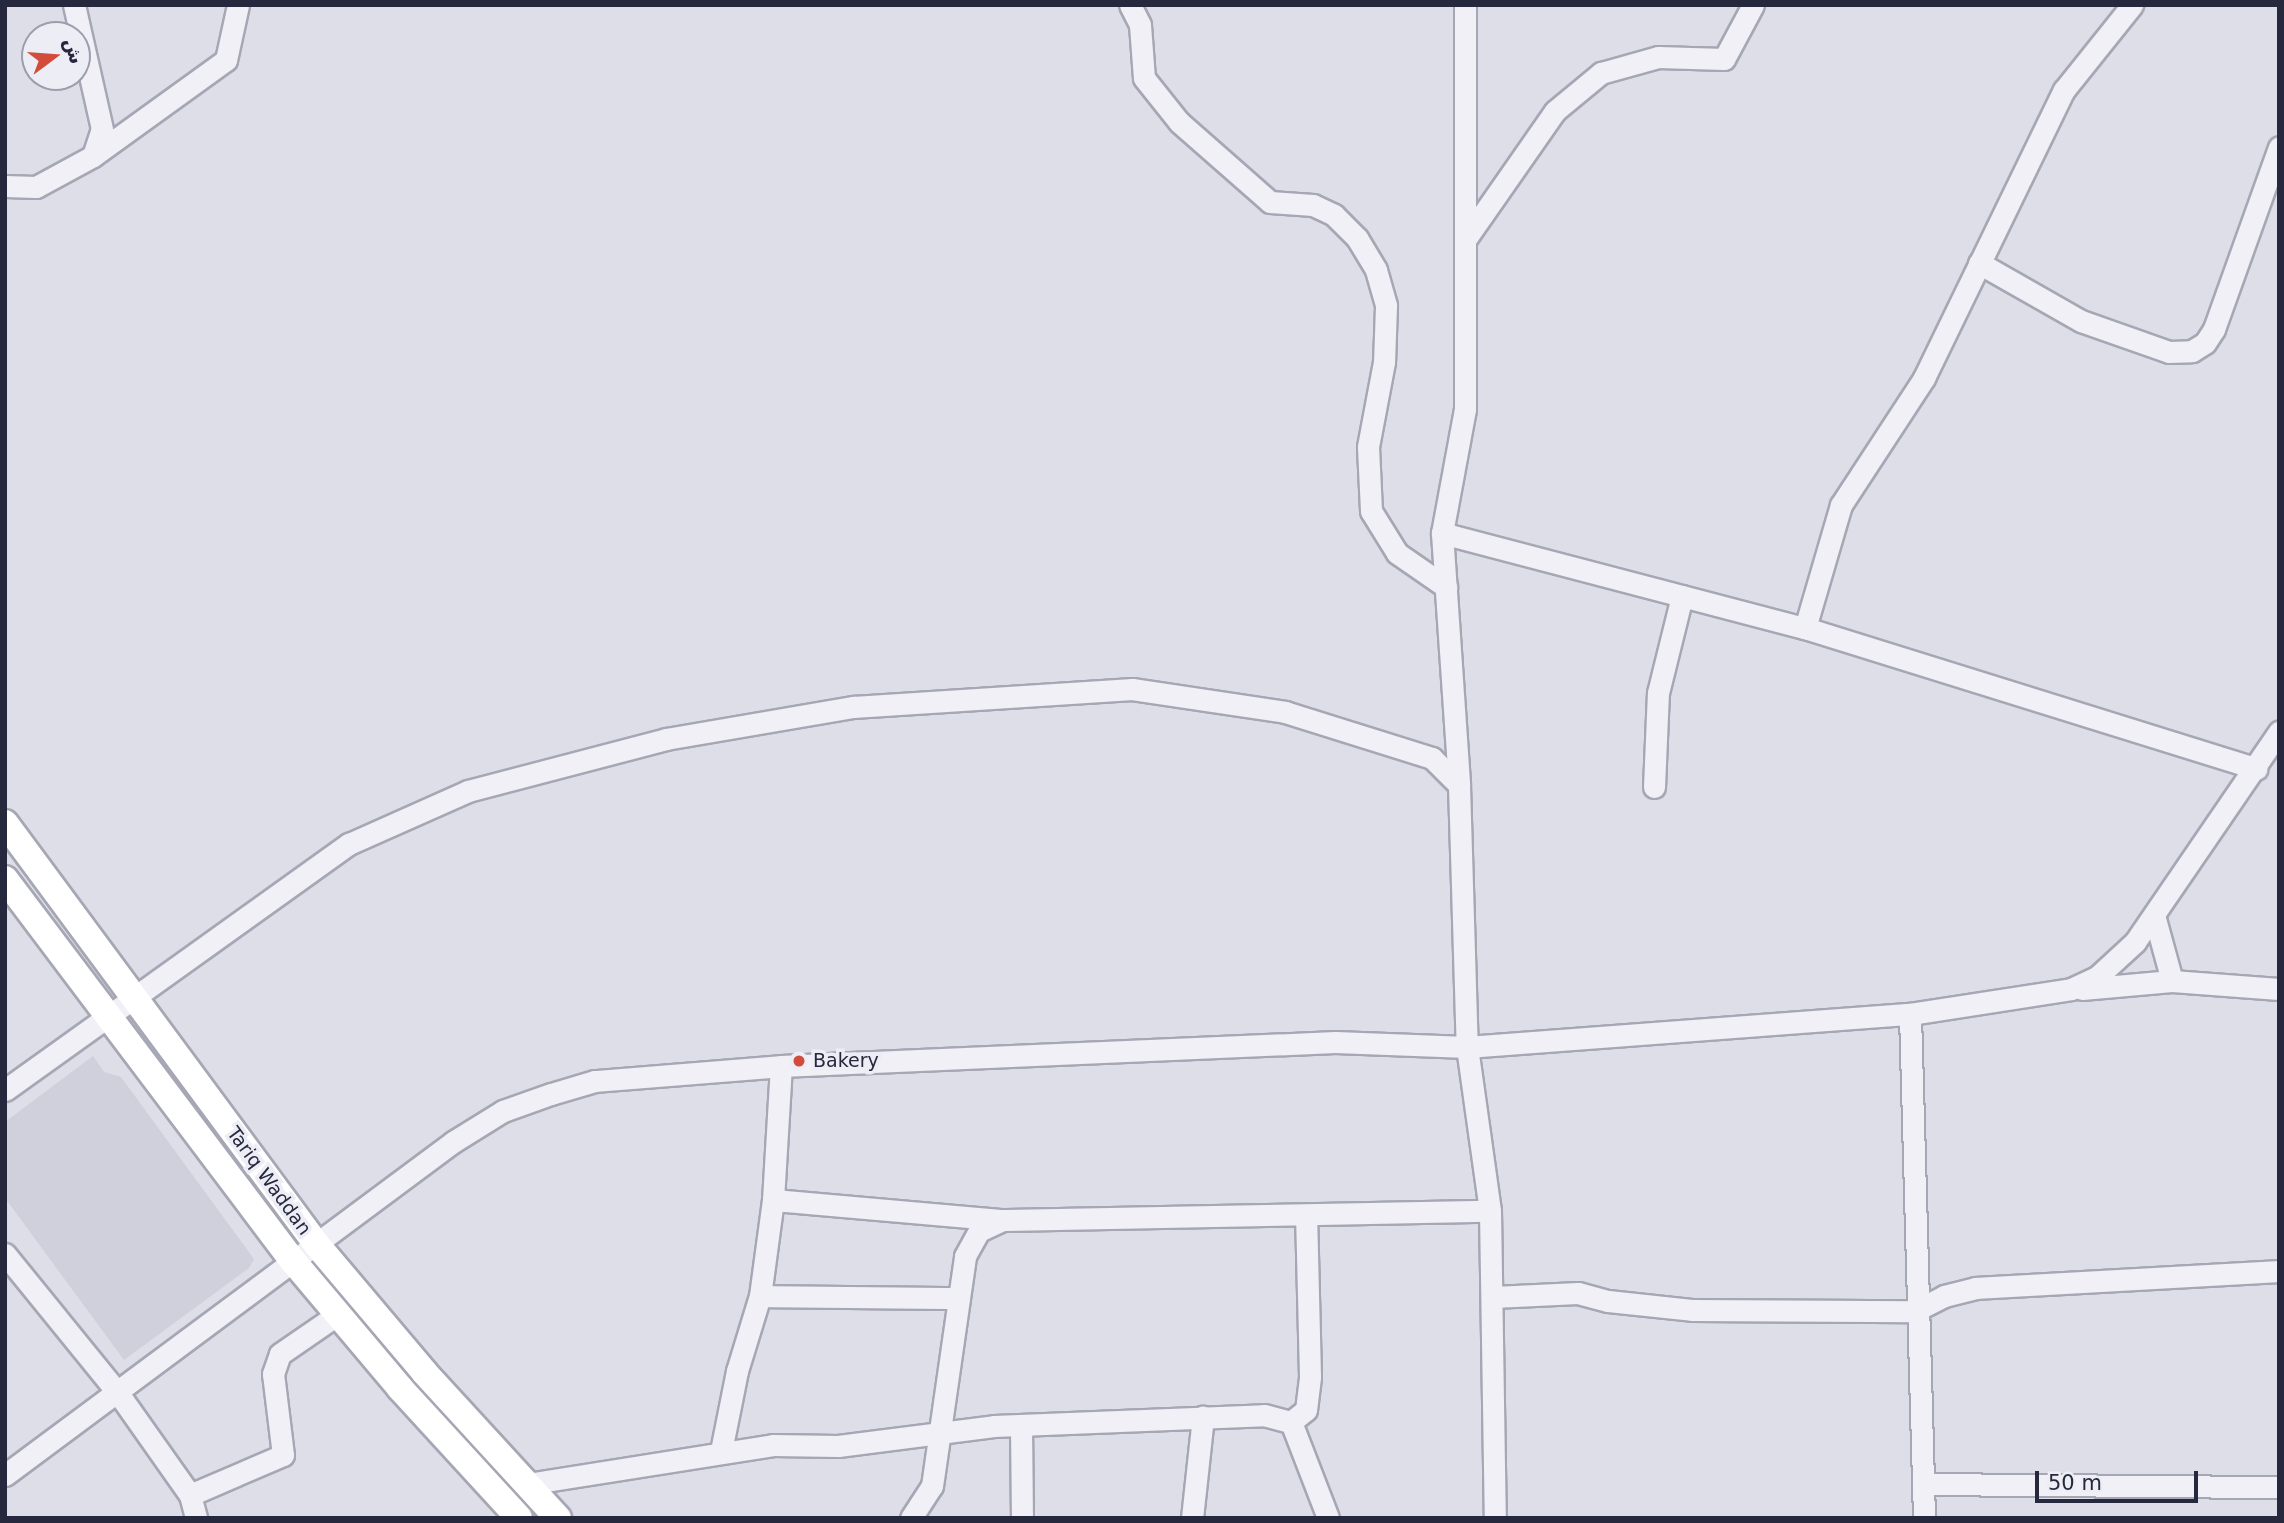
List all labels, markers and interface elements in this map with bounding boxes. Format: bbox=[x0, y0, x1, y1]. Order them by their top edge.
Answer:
north arrow bbox=[21, 21, 91, 91]
text: ش bbox=[60, 35, 88, 66]
place label: Bakery bbox=[813, 1050, 879, 1072]
marker: Bakery bbox=[791, 1053, 807, 1069]
street label: Tariq Waddan bbox=[222, 1122, 316, 1240]
scale bar bbox=[2039, 1456, 2202, 1500]
text: 50 m bbox=[2048, 1471, 2102, 1495]

